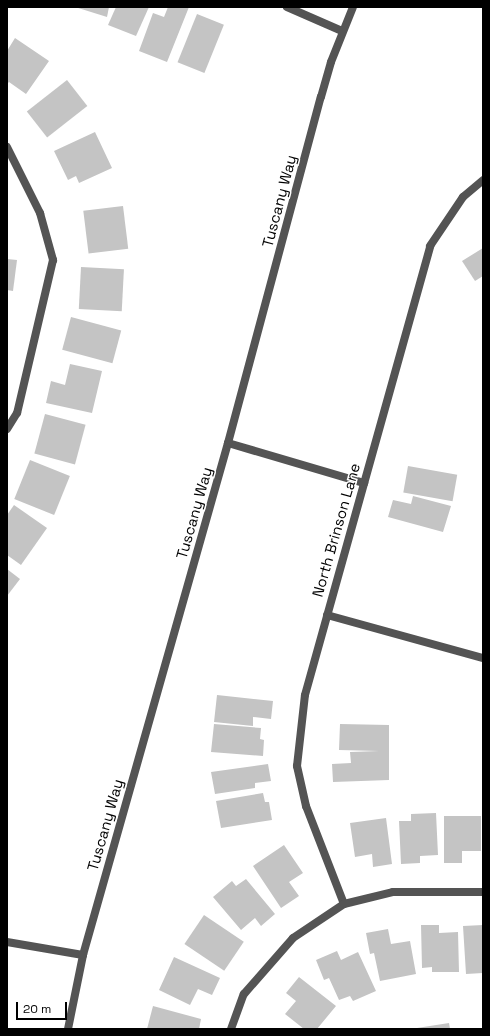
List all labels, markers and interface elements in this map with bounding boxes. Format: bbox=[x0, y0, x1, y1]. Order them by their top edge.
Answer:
street label: Tuscany Way bbox=[258, 153, 300, 249]
street label: North Brinson Lane bbox=[308, 461, 364, 599]
street label: Tuscany Way bbox=[172, 465, 216, 561]
street label: Tuscany Way bbox=[83, 777, 127, 873]
scale bar bbox=[18, 994, 69, 1020]
text: 20 m bbox=[23, 1001, 51, 1017]

